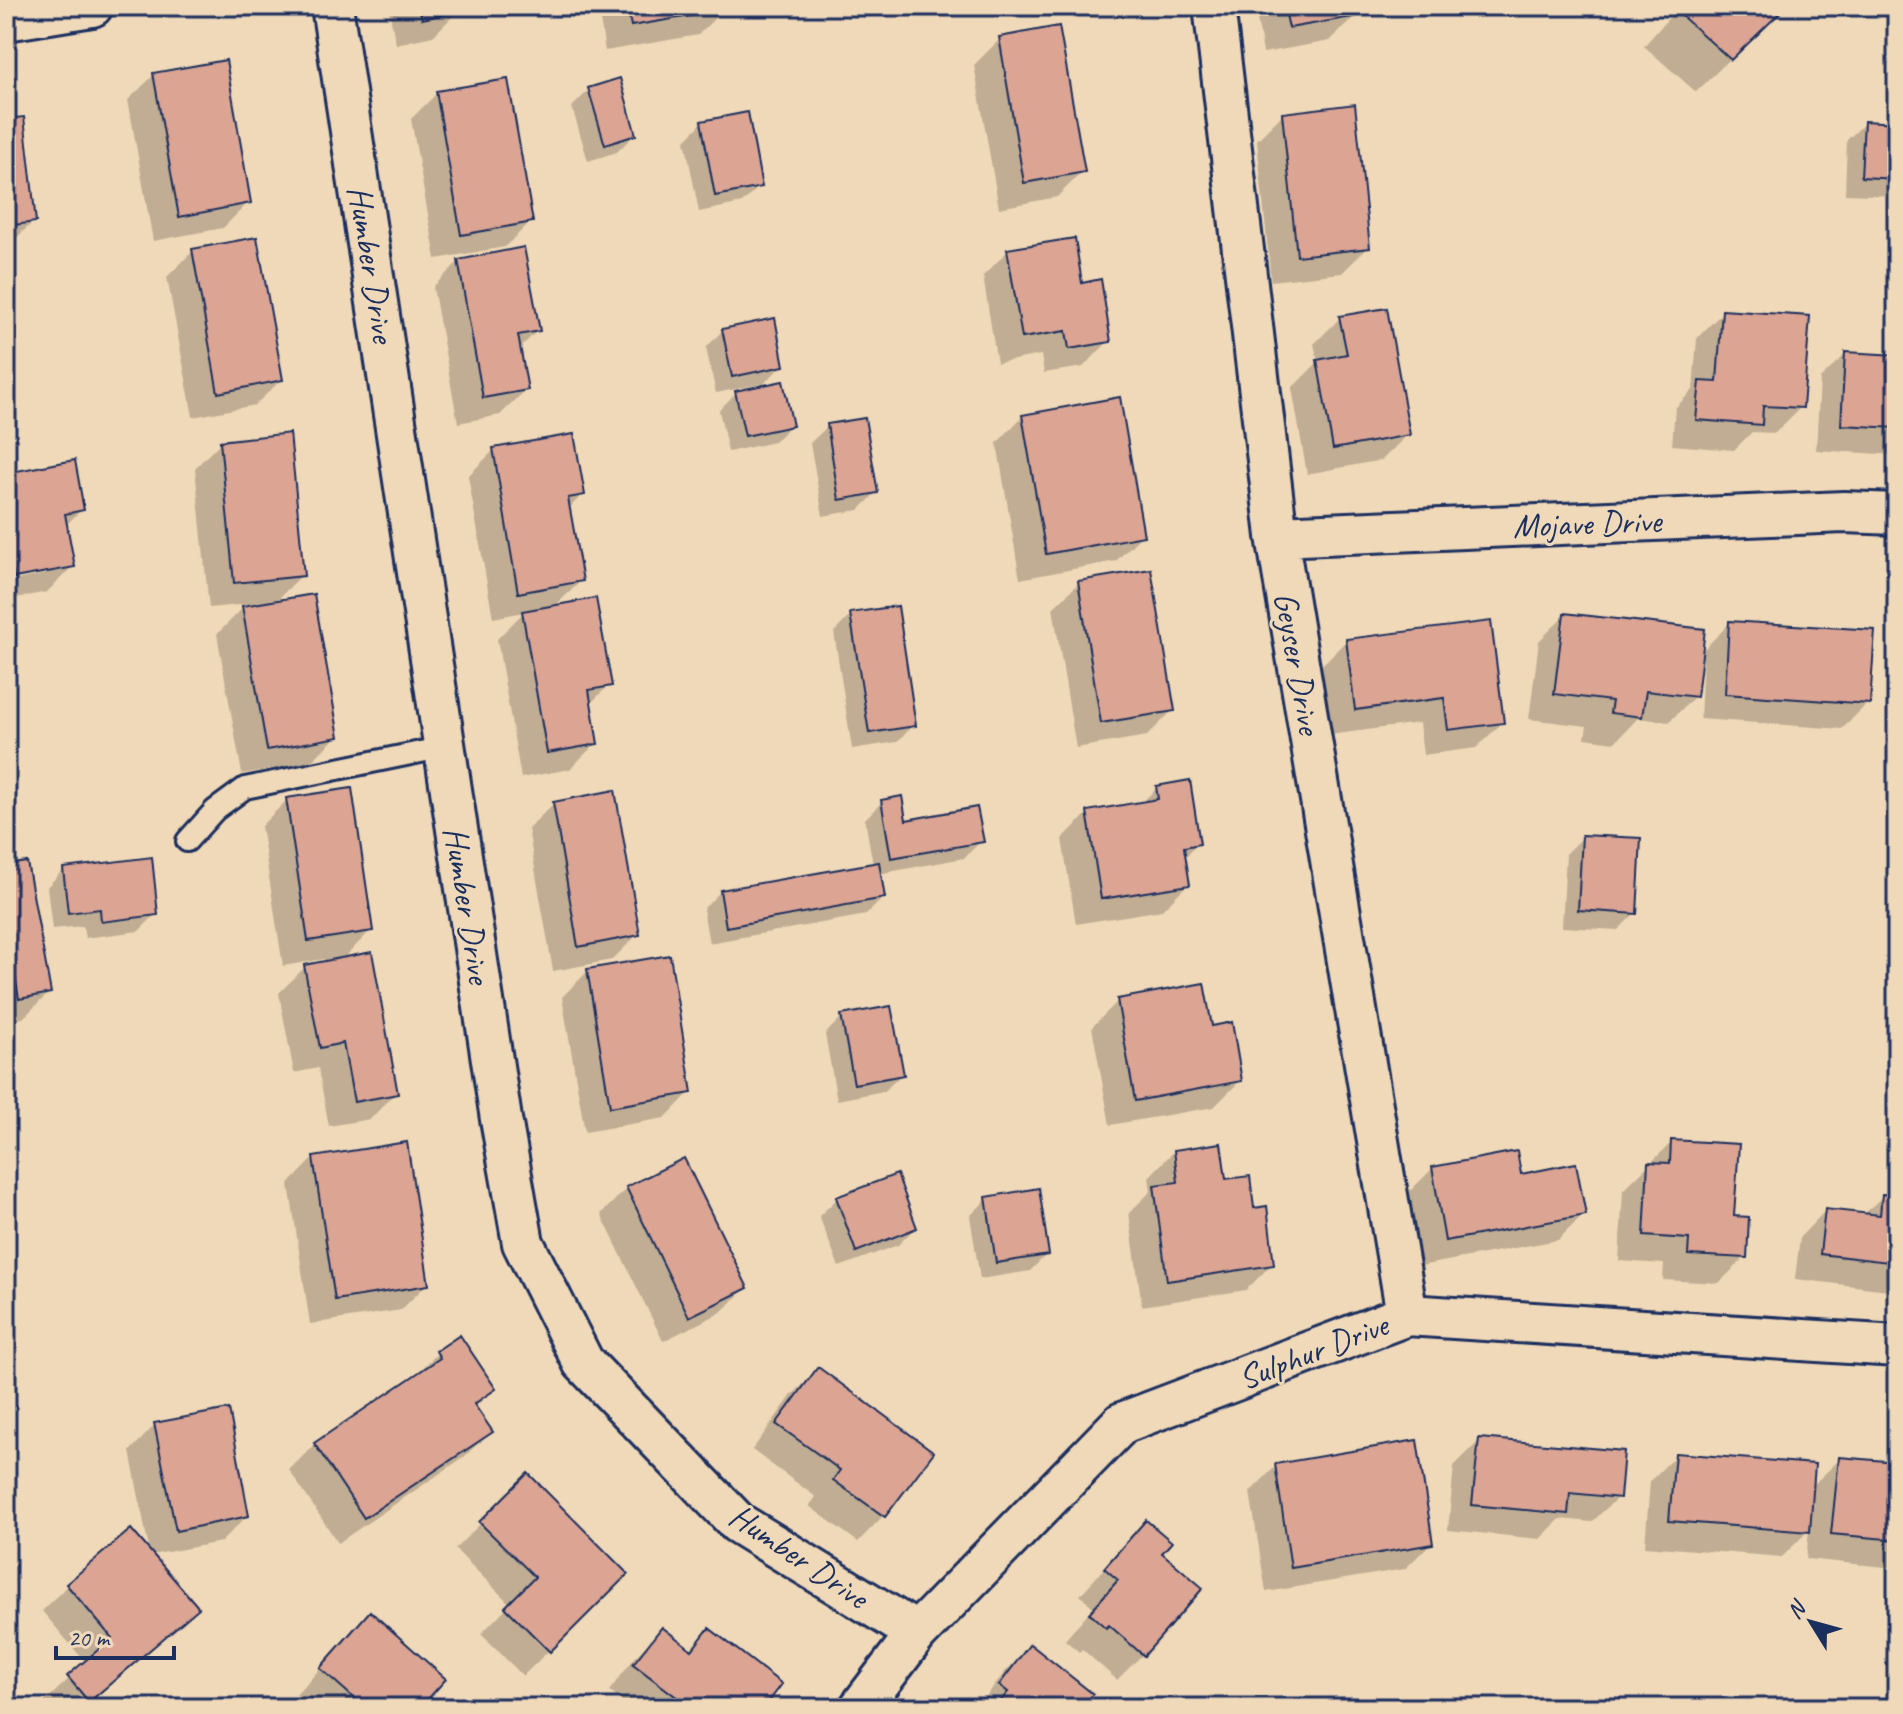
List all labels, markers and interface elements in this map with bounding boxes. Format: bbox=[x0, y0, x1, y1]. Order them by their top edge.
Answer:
street label: Humber Drive bbox=[338, 183, 406, 348]
street label: Mojave Drive bbox=[1512, 499, 1664, 547]
street label: Geyser Drive bbox=[1264, 589, 1332, 740]
street label: Humber Drive bbox=[434, 824, 502, 989]
street label: Sulphur Drive bbox=[1232, 1302, 1396, 1399]
street label: Humber Drive bbox=[721, 1494, 879, 1620]
north arrow bbox=[1771, 1582, 1851, 1662]
text: N bbox=[1781, 1594, 1813, 1624]
scale bar bbox=[56, 1610, 174, 1660]
text: 20 m bbox=[68, 1623, 111, 1653]

